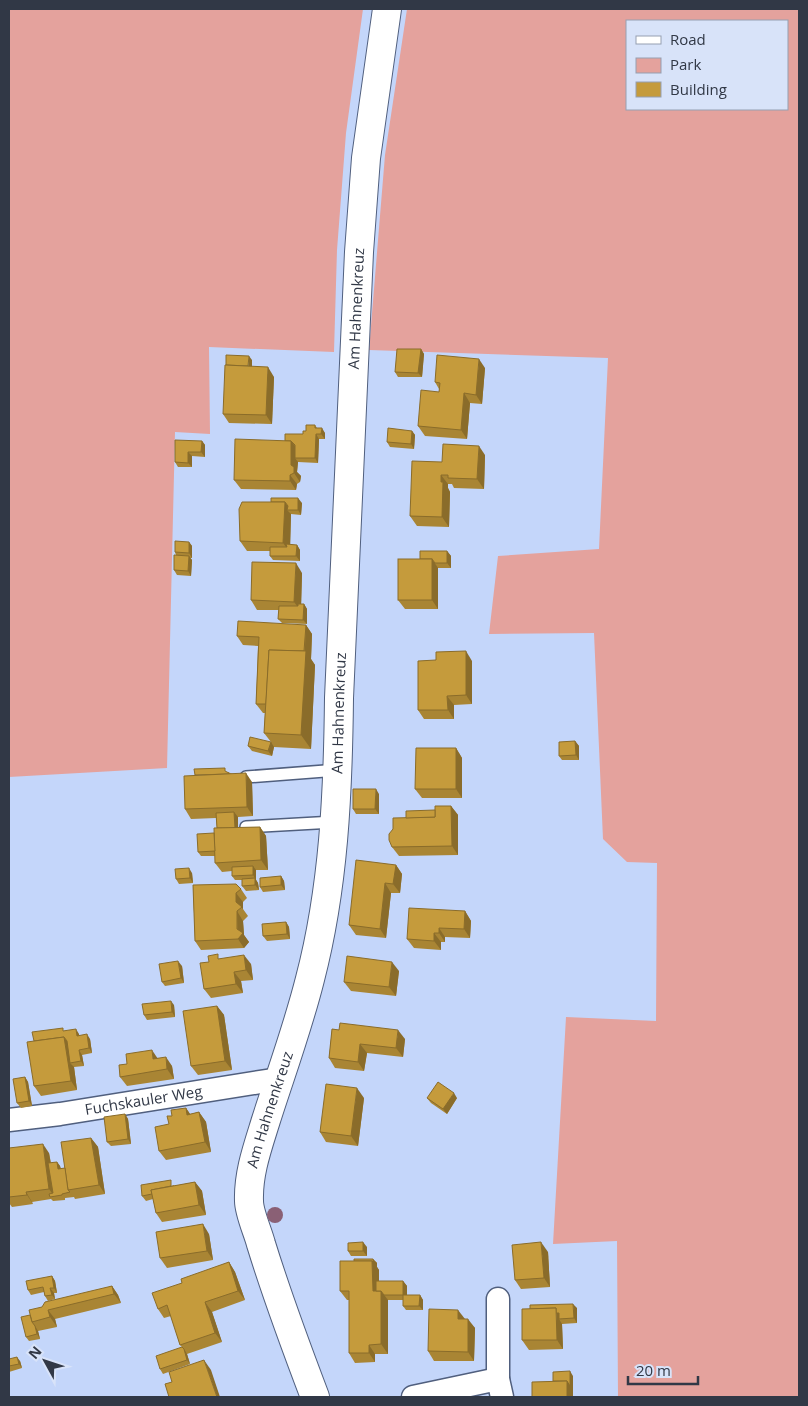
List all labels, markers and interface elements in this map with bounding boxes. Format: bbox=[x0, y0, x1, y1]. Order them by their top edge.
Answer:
legend bbox=[626, 20, 788, 110]
text: Road bbox=[670, 29, 706, 49]
text: Park bbox=[670, 54, 701, 74]
text: Building bbox=[670, 79, 727, 99]
street label: Am Hahnenkreuz bbox=[343, 247, 368, 370]
street label: Am Hahnenkreuz bbox=[326, 652, 350, 774]
street label: Am Hahnenkreuz bbox=[241, 1049, 297, 1170]
street label: Fuchskauler Weg bbox=[83, 1080, 204, 1119]
north arrow bbox=[20, 1336, 70, 1386]
text: N bbox=[24, 1342, 46, 1363]
scale bar bbox=[628, 1354, 698, 1386]
text: 20 m bbox=[636, 1360, 671, 1380]

